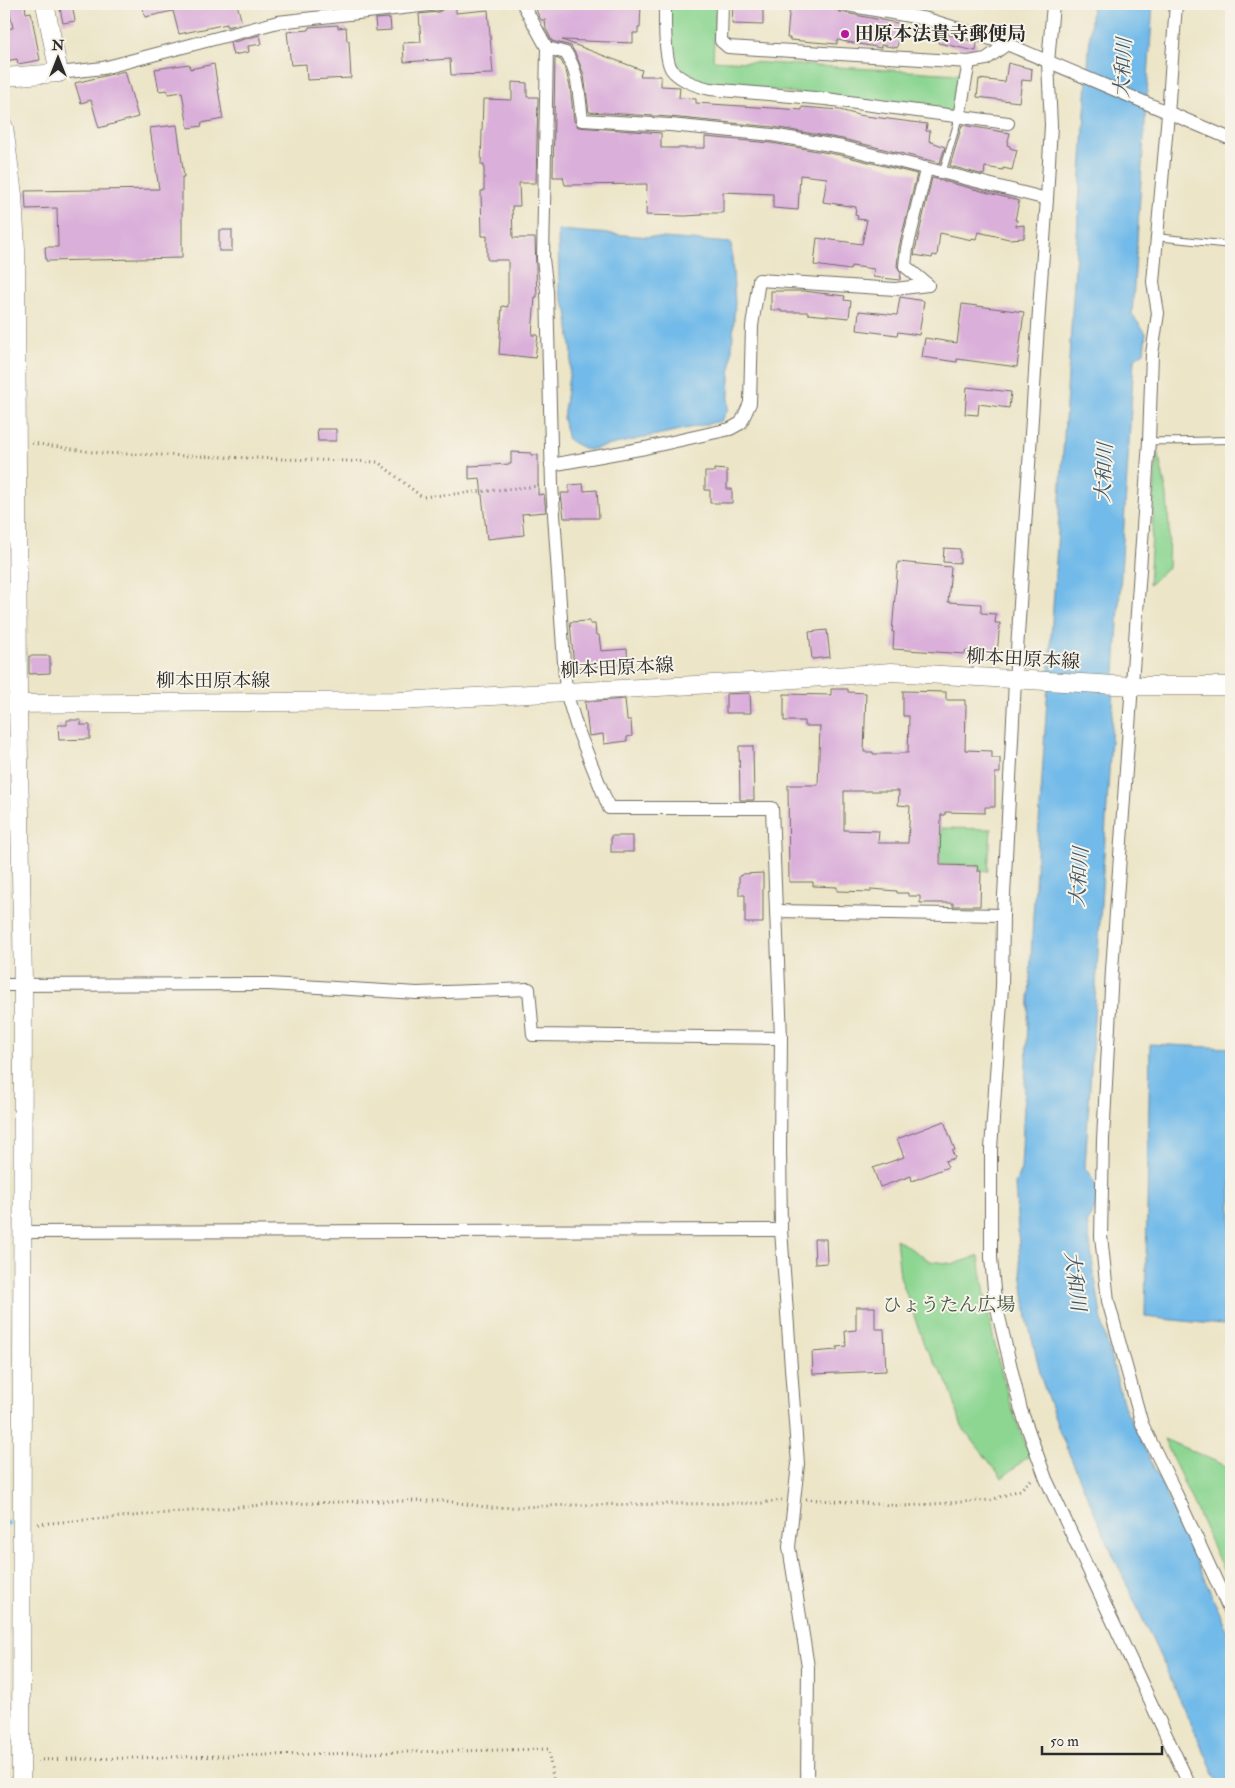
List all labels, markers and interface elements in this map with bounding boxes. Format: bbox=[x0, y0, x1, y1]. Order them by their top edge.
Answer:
place label: 田原本法貴寺郵便局 bbox=[855, 22, 1026, 46]
marker: 田原本法貴寺郵便局 bbox=[839, 28, 851, 40]
north arrow bbox=[32, 32, 82, 82]
water label: 大和川 bbox=[1109, 35, 1137, 99]
text: N bbox=[51, 37, 65, 54]
water label: 大和川 bbox=[1090, 440, 1118, 504]
street label: 柳本田原本線 bbox=[965, 644, 1081, 674]
street label: 柳本田原本線 bbox=[559, 653, 675, 683]
street label: 柳本田原本線 bbox=[156, 669, 270, 693]
water label: 大和川 bbox=[1064, 844, 1094, 908]
water label: 大和川 bbox=[1059, 1250, 1091, 1314]
park label: ひょうたん広場 bbox=[882, 1293, 1016, 1317]
scale bar bbox=[1042, 1723, 1162, 1755]
text: 50 m bbox=[1050, 1732, 1079, 1751]

